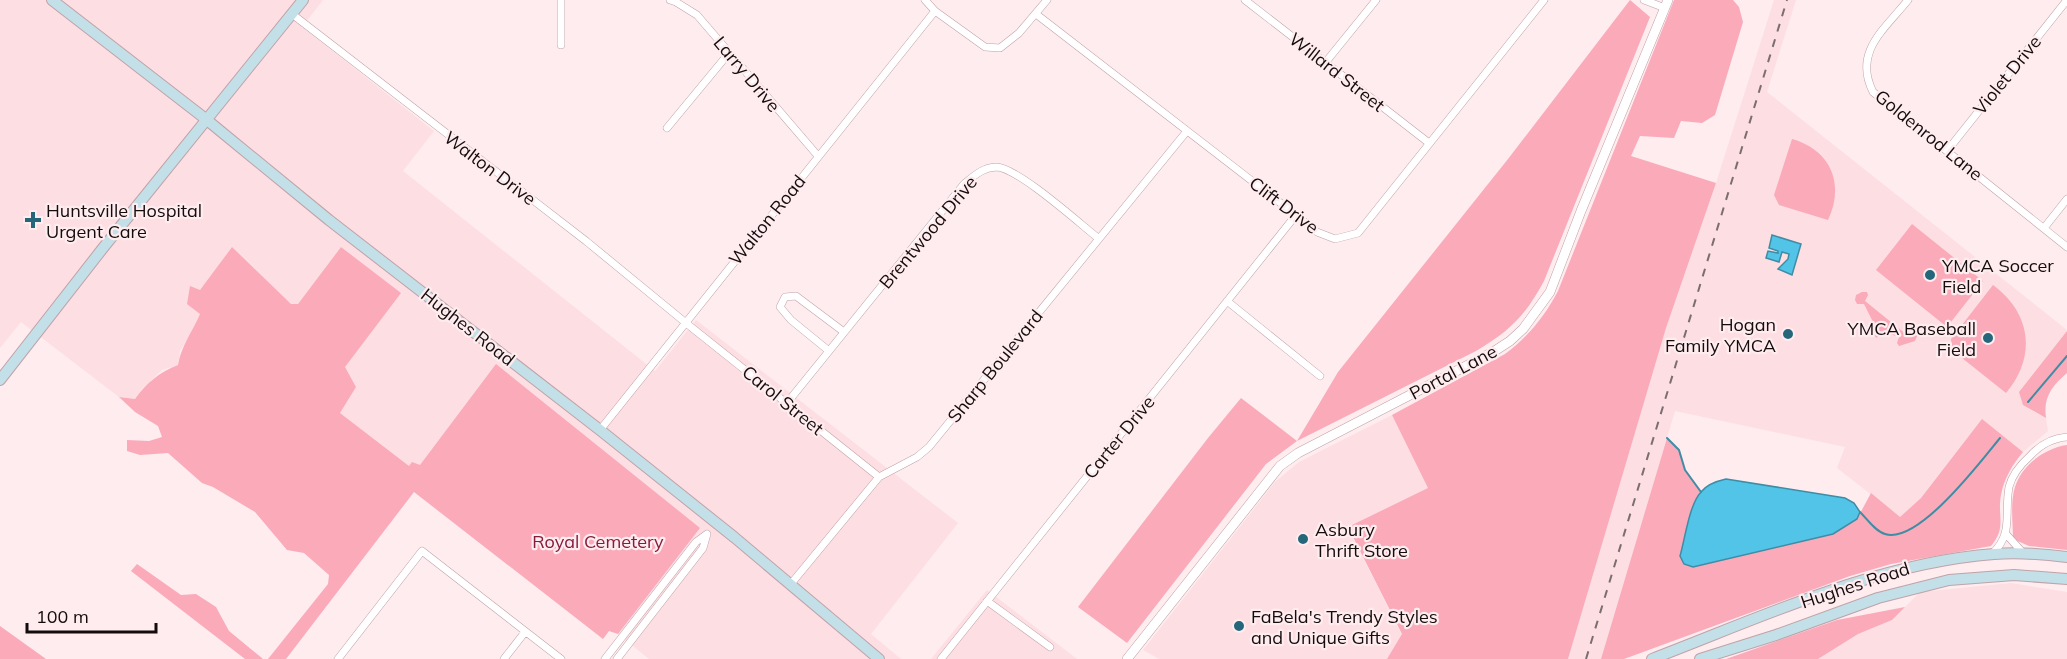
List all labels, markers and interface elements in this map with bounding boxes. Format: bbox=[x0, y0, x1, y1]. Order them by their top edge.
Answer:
street label: Willard Street bbox=[1284, 27, 1390, 117]
street label: Larry Drive bbox=[709, 31, 785, 117]
street label: Violet Drive bbox=[1968, 31, 2046, 119]
street label: Goldenrod Lane bbox=[1870, 85, 1988, 185]
street label: Walton Drive bbox=[439, 126, 541, 210]
street label: Walton Road bbox=[723, 170, 811, 270]
street label: Brentwood Drive bbox=[874, 171, 982, 293]
street label: Clift Drive bbox=[1245, 171, 1323, 239]
place label: Huntsville Hospital Urgent Care bbox=[46, 199, 202, 243]
marker: Huntsville Hospital Urgent Care bbox=[24, 211, 42, 229]
place label: YMCA Soccer Field bbox=[1941, 254, 2054, 298]
marker: YMCA Soccer Field bbox=[1923, 268, 1937, 282]
street label: Hughes Road bbox=[416, 283, 520, 371]
street label: Sharp Boulevard bbox=[942, 305, 1048, 427]
place label: Hogan Family YMCA bbox=[1665, 313, 1776, 357]
place label: YMCA Baseball Field bbox=[1847, 317, 1976, 361]
marker: Hogan Family YMCA bbox=[1781, 327, 1795, 341]
marker: YMCA Baseball Field bbox=[1981, 331, 1995, 345]
street label: Portal Lane bbox=[1405, 339, 1501, 405]
street label: Carol Street bbox=[738, 360, 828, 440]
street label: Carter Drive bbox=[1078, 391, 1160, 483]
place label: Asbury Thrift Store bbox=[1315, 518, 1408, 562]
park label: Royal Cemetery bbox=[532, 530, 664, 553]
marker: Asbury Thrift Store bbox=[1296, 532, 1310, 546]
street label: Hughes Road bbox=[1798, 557, 1912, 613]
scale bar bbox=[27, 596, 156, 634]
text: 100 m bbox=[36, 605, 89, 628]
place label: FaBela's Trendy Styles and Unique Gifts bbox=[1251, 605, 1438, 649]
marker: FaBela's Trendy Styles and Unique Gifts bbox=[1232, 619, 1246, 633]

